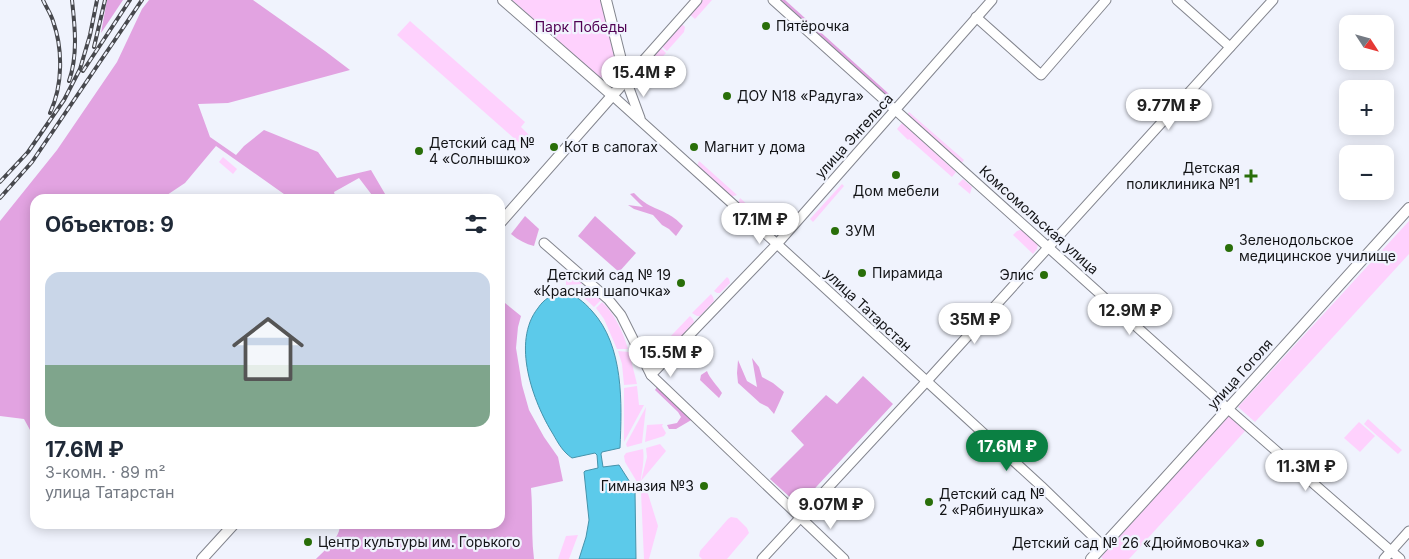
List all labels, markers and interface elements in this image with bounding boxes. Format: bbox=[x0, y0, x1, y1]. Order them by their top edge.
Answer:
north arrow bbox=[1339, 15, 1394, 70]
map controls bbox=[1339, 15, 1394, 200]
place label: Пятёрочка bbox=[776, 17, 849, 34]
park label: Парк Победы bbox=[535, 18, 627, 35]
marker: Пятёрочка bbox=[760, 20, 772, 32]
pin: 15.4M ₽ bbox=[598, 56, 690, 98]
text: 15.4M ₽ bbox=[612, 62, 676, 82]
button: + bbox=[1339, 80, 1394, 135]
place label: ДОУ N18 «Радуга» bbox=[737, 87, 864, 104]
pin: 9.77M ₽ bbox=[1123, 88, 1215, 131]
marker: ДОУ N18 «Радуга» bbox=[721, 90, 733, 102]
street label: улица Энгельса bbox=[811, 90, 896, 182]
text: 9.77M ₽ bbox=[1137, 95, 1201, 115]
place label: Детский сад № 4 «Солнышко» bbox=[429, 134, 535, 167]
place label: Кот в сапогах bbox=[564, 138, 658, 155]
place label: Магнит у дома bbox=[704, 138, 805, 155]
marker: Кот в сапогах bbox=[548, 141, 560, 153]
marker: Магнит у дома bbox=[688, 141, 700, 153]
marker: Детский сад № 4 «Солнышко» bbox=[413, 145, 425, 157]
button: − bbox=[1339, 145, 1394, 200]
place label: Детская поликлиника №1 bbox=[1126, 159, 1240, 192]
street label: Комсомольская улица bbox=[976, 162, 1102, 278]
marker: Дом мебели bbox=[890, 169, 902, 181]
marker: Детская поликлиника №1 bbox=[1244, 169, 1258, 183]
place label: Дом мебели bbox=[853, 182, 939, 199]
pin: 17.1M ₽ bbox=[714, 202, 806, 245]
text: 17.1M ₽ bbox=[732, 209, 788, 229]
icon: filters bbox=[462, 210, 490, 238]
text: Объектов: 9 bbox=[45, 212, 174, 237]
place label: ЗУМ bbox=[845, 222, 875, 239]
marker: ЗУМ bbox=[829, 225, 841, 237]
place label: Зеленодольское медицинское училище bbox=[1239, 231, 1396, 264]
marker: Зеленодольское медицинское училище bbox=[1223, 242, 1235, 254]
place label: Пирамида bbox=[872, 264, 943, 281]
street label: улица Татарстан bbox=[821, 265, 916, 354]
place label: Детский сад № 19 «Красная шапочка» bbox=[533, 266, 671, 299]
place label: Элис bbox=[999, 266, 1034, 283]
marker: Пирамида bbox=[856, 267, 868, 279]
marker: Элис bbox=[1038, 269, 1050, 281]
marker: Детский сад № 19 «Красная шапочка» bbox=[675, 277, 687, 289]
pin: 12.9M ₽ bbox=[1084, 294, 1176, 336]
text: 12.9M ₽ bbox=[1098, 300, 1162, 320]
pin: 35M ₽ bbox=[940, 302, 1010, 345]
icon: home bbox=[223, 304, 313, 394]
text: 35M ₽ bbox=[949, 309, 1001, 329]
street label: улица Гоголя bbox=[1203, 335, 1276, 412]
pin: 15.5M ₽ bbox=[625, 336, 717, 378]
text: 15.5M ₽ bbox=[640, 342, 702, 362]
pin: 17.6M ₽ bbox=[961, 430, 1053, 472]
text: 17.6M ₽ bbox=[977, 436, 1037, 456]
text: 17.6M ₽ bbox=[45, 437, 124, 462]
pin: 11.3M ₽ bbox=[1260, 450, 1352, 492]
text: 11.3M ₽ bbox=[1276, 456, 1336, 476]
text: 3-комн. · 89 m² bbox=[45, 462, 166, 482]
place label: Гимназия №3 bbox=[601, 477, 694, 494]
marker: Гимназия №3 bbox=[698, 480, 710, 492]
text: улица Татарстан bbox=[45, 482, 174, 502]
place label: Детский сад № 2 «Рябинушка» bbox=[939, 485, 1045, 518]
pin: 9.07M ₽ bbox=[785, 488, 877, 530]
text: 9.07M ₽ bbox=[798, 494, 864, 514]
marker: Детский сад № 2 «Рябинушка» bbox=[923, 496, 935, 508]
place label: Центр культуры им. Горького bbox=[318, 533, 520, 550]
place label: Детский сад № 26 «Дюймовочка» bbox=[1012, 534, 1250, 551]
marker: Центр культуры им. Горького bbox=[302, 536, 314, 548]
marker: Детский сад № 26 «Дюймовочка» bbox=[1254, 537, 1266, 549]

